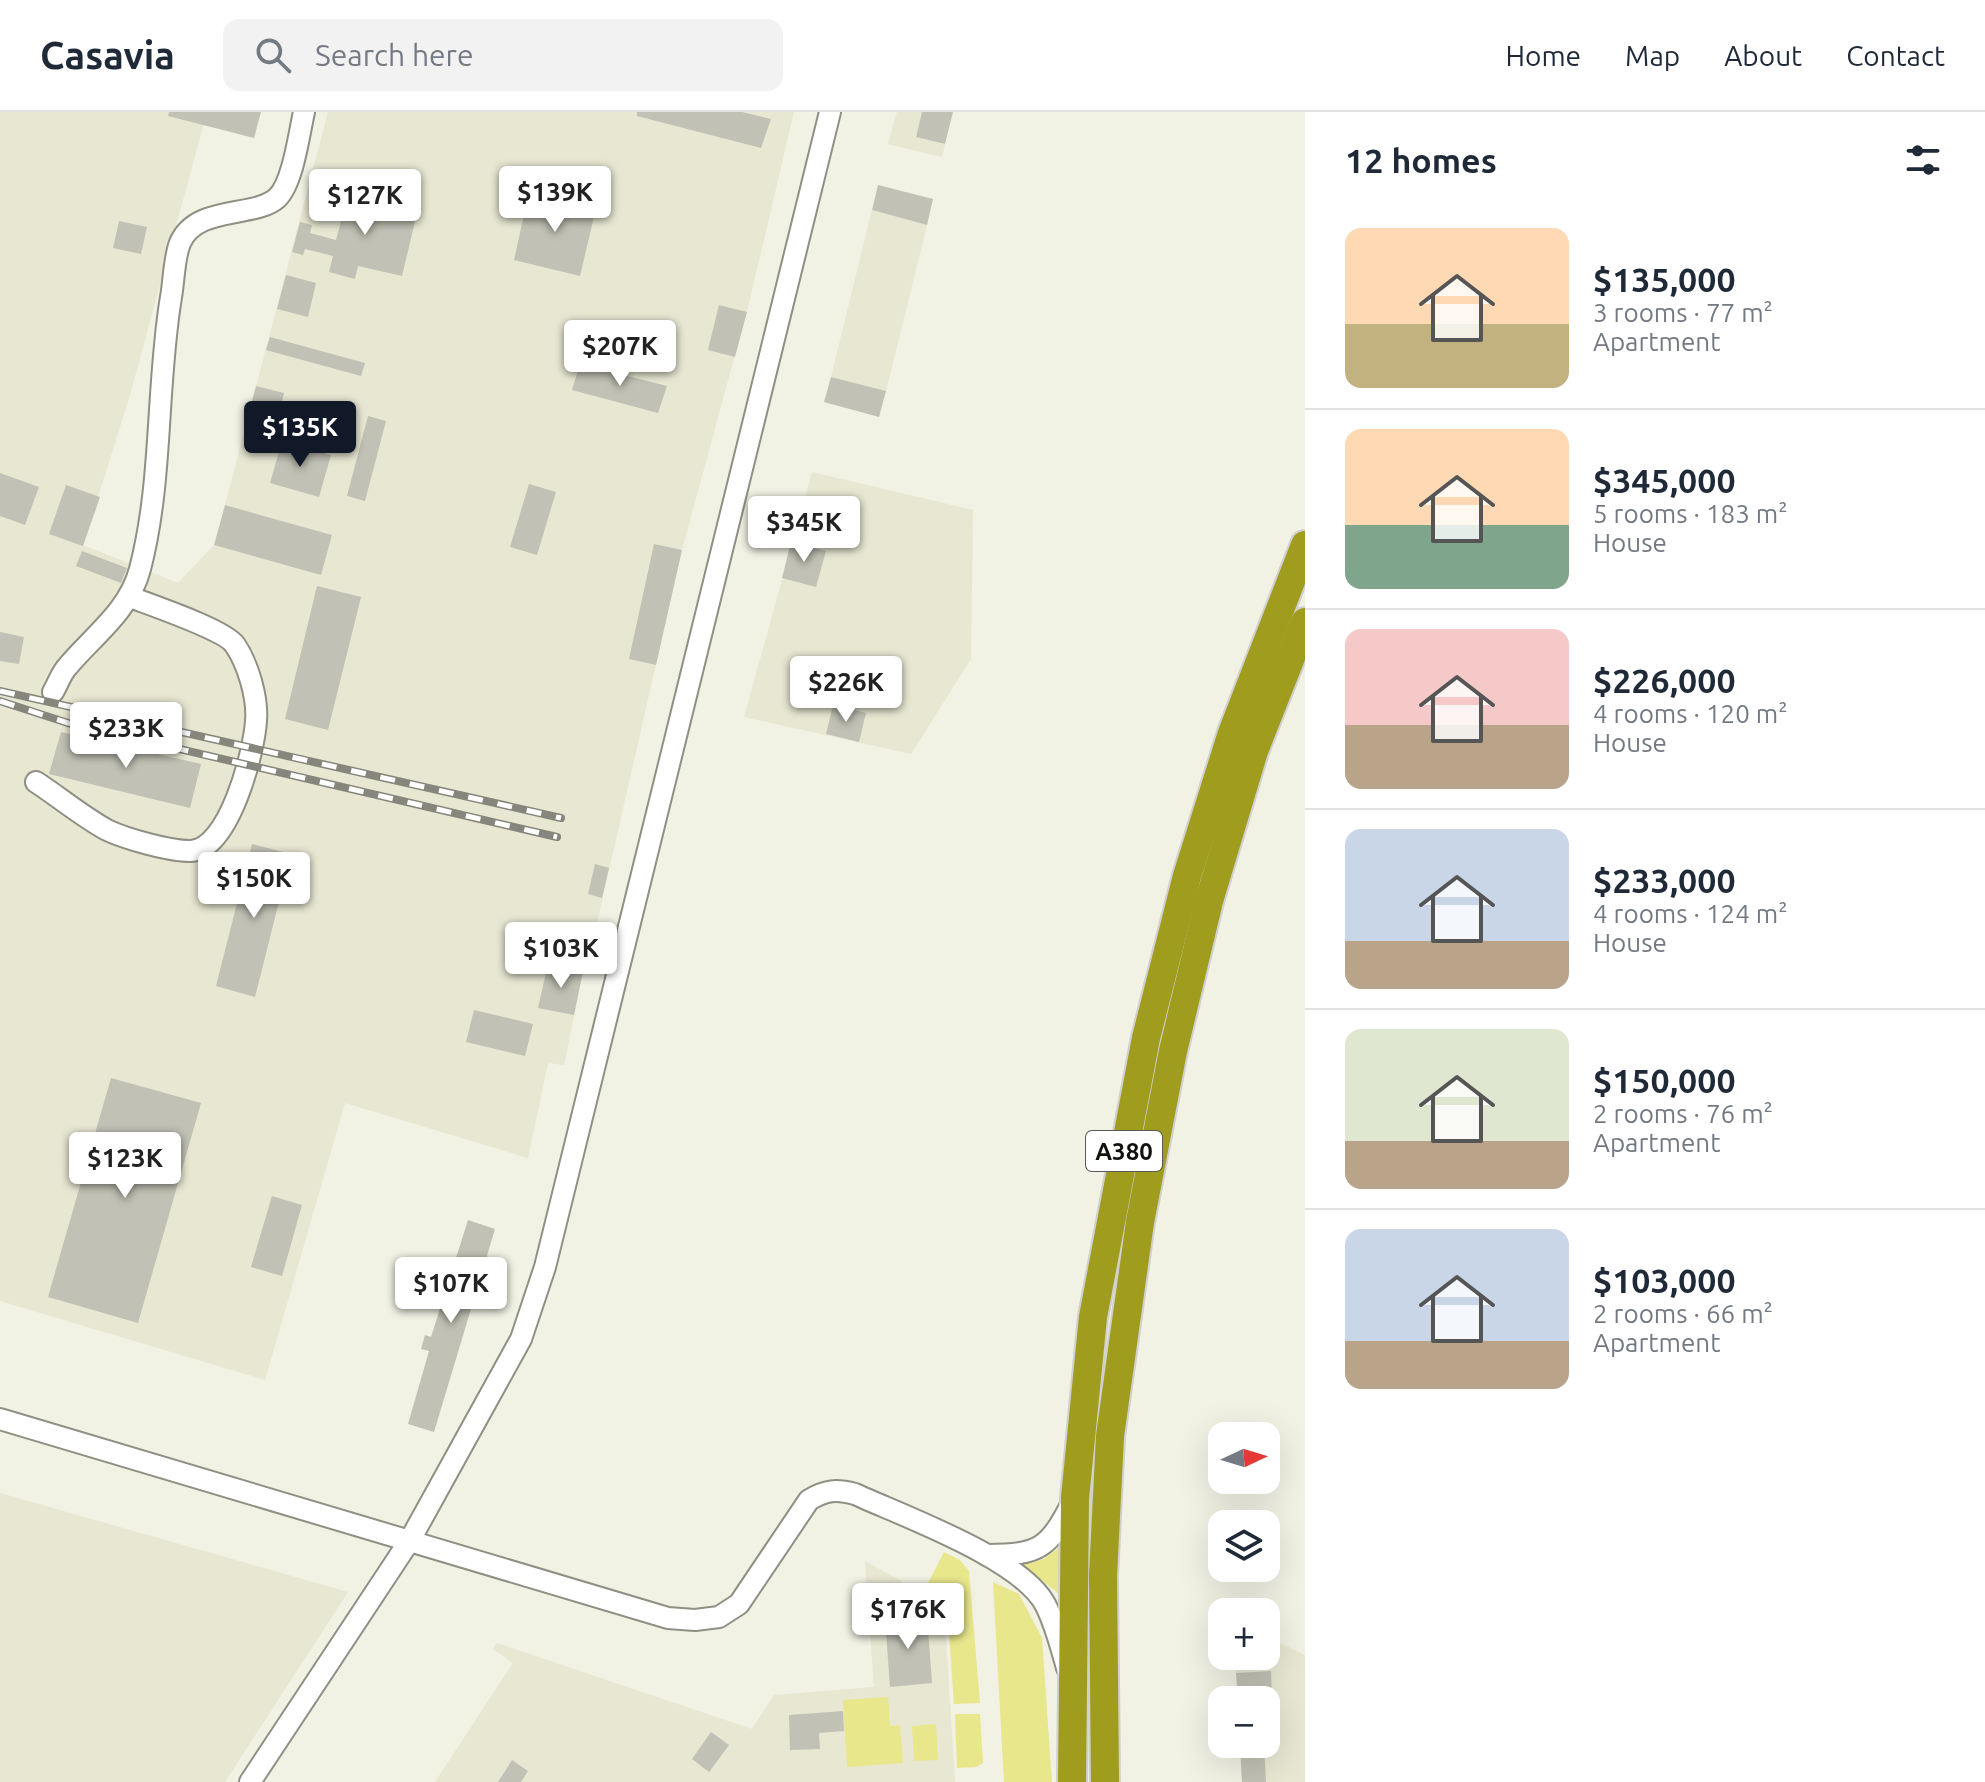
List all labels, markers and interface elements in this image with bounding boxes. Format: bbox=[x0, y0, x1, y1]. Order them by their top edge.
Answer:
search box bbox=[223, 19, 783, 91]
icon: search bbox=[251, 33, 295, 77]
text: Casavia bbox=[40, 34, 175, 76]
text: Search here bbox=[315, 38, 474, 72]
text: Home bbox=[1506, 40, 1581, 71]
text: Map bbox=[1625, 40, 1680, 71]
text: About bbox=[1724, 40, 1802, 71]
text: Contact bbox=[1846, 40, 1945, 71]
icon: filters bbox=[1901, 138, 1945, 182]
text: 12 homes bbox=[1345, 141, 1497, 179]
pin: $139K bbox=[499, 166, 611, 234]
pin: $127K bbox=[309, 169, 421, 237]
text: $139K bbox=[517, 177, 593, 206]
text: $127K bbox=[327, 180, 403, 209]
icon: home bbox=[1409, 260, 1505, 356]
text: $135,000 bbox=[1593, 260, 1736, 298]
text: 3 rooms · 77 m² bbox=[1593, 298, 1773, 327]
pin: $207K bbox=[564, 320, 676, 388]
text: Apartment bbox=[1593, 327, 1720, 356]
text: $207K bbox=[582, 331, 658, 360]
pin: $135K bbox=[244, 401, 356, 469]
text: $135K bbox=[262, 412, 338, 441]
icon: home bbox=[1409, 461, 1505, 557]
text: $345,000 bbox=[1593, 461, 1736, 499]
pin: $345K bbox=[748, 496, 860, 564]
text: 5 rooms · 183 m² bbox=[1593, 499, 1788, 528]
text: $345K bbox=[766, 507, 842, 536]
text: House bbox=[1593, 528, 1667, 557]
pin: $226K bbox=[790, 656, 902, 724]
icon: home bbox=[1409, 661, 1505, 757]
text: $226,000 bbox=[1593, 661, 1736, 699]
text: $226K bbox=[808, 667, 884, 696]
text: 4 rooms · 120 m² bbox=[1593, 699, 1788, 728]
pin: $233K bbox=[70, 702, 182, 770]
text: $233K bbox=[88, 713, 164, 742]
text: House bbox=[1593, 728, 1667, 757]
pin: $150K bbox=[198, 852, 310, 920]
icon: home bbox=[1409, 861, 1505, 957]
text: $233,000 bbox=[1593, 861, 1736, 899]
text: $150K bbox=[216, 863, 292, 892]
text: 4 rooms · 124 m² bbox=[1593, 899, 1788, 928]
pin: $103K bbox=[505, 922, 617, 990]
text: House bbox=[1593, 928, 1667, 957]
text: $103K bbox=[523, 933, 599, 962]
icon: home bbox=[1409, 1061, 1505, 1157]
text: $150,000 bbox=[1593, 1061, 1736, 1099]
text: 2 rooms · 76 m² bbox=[1593, 1099, 1773, 1128]
text: Apartment bbox=[1593, 1128, 1720, 1157]
road number: A380 bbox=[1086, 1131, 1162, 1171]
pin: $123K bbox=[69, 1132, 181, 1200]
text: $123K bbox=[87, 1143, 163, 1172]
pin: $107K bbox=[395, 1257, 507, 1325]
icon: home bbox=[1409, 1261, 1505, 1357]
text: $103,000 bbox=[1593, 1261, 1736, 1299]
text: $107K bbox=[413, 1268, 489, 1297]
text: 2 rooms · 66 m² bbox=[1593, 1299, 1773, 1328]
text: Apartment bbox=[1593, 1328, 1720, 1357]
north arrow bbox=[1208, 1422, 1280, 1494]
map controls bbox=[1208, 1422, 1280, 1758]
button: layers bbox=[1208, 1510, 1280, 1582]
pin: $176K bbox=[852, 1583, 964, 1651]
text: $176K bbox=[870, 1594, 946, 1623]
button: + bbox=[1208, 1598, 1280, 1670]
button: − bbox=[1208, 1686, 1280, 1758]

